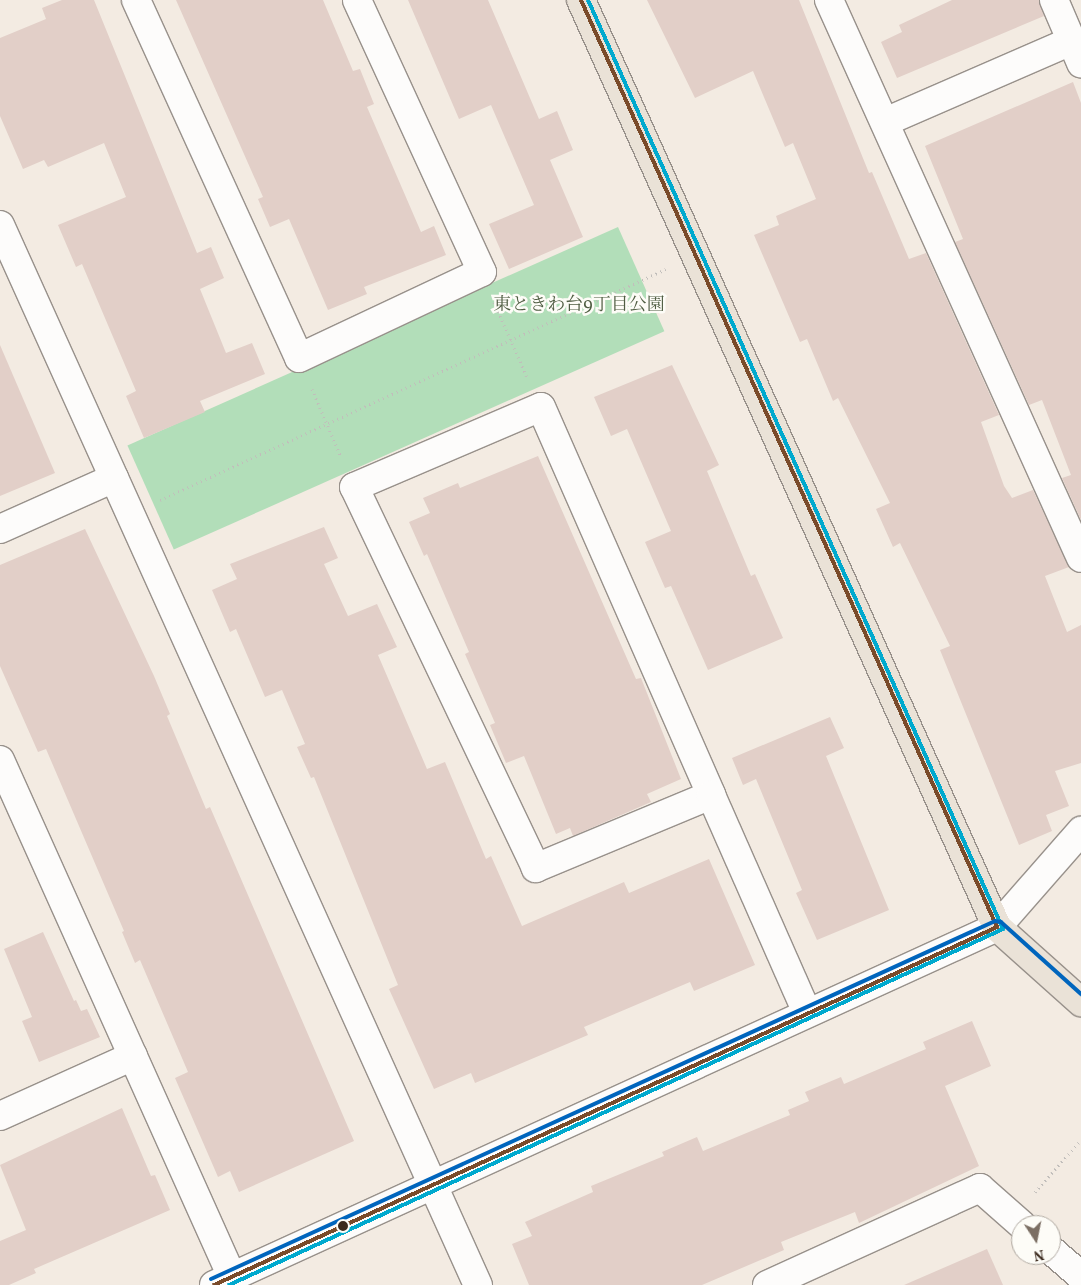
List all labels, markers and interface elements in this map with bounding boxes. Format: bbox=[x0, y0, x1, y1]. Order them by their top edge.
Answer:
park label: 東ときわ台9丁目公園 bbox=[493, 295, 665, 317]
north arrow bbox=[1011, 1215, 1061, 1265]
unlabelled marker bbox=[338, 1221, 348, 1231]
text: N bbox=[1032, 1244, 1046, 1265]

